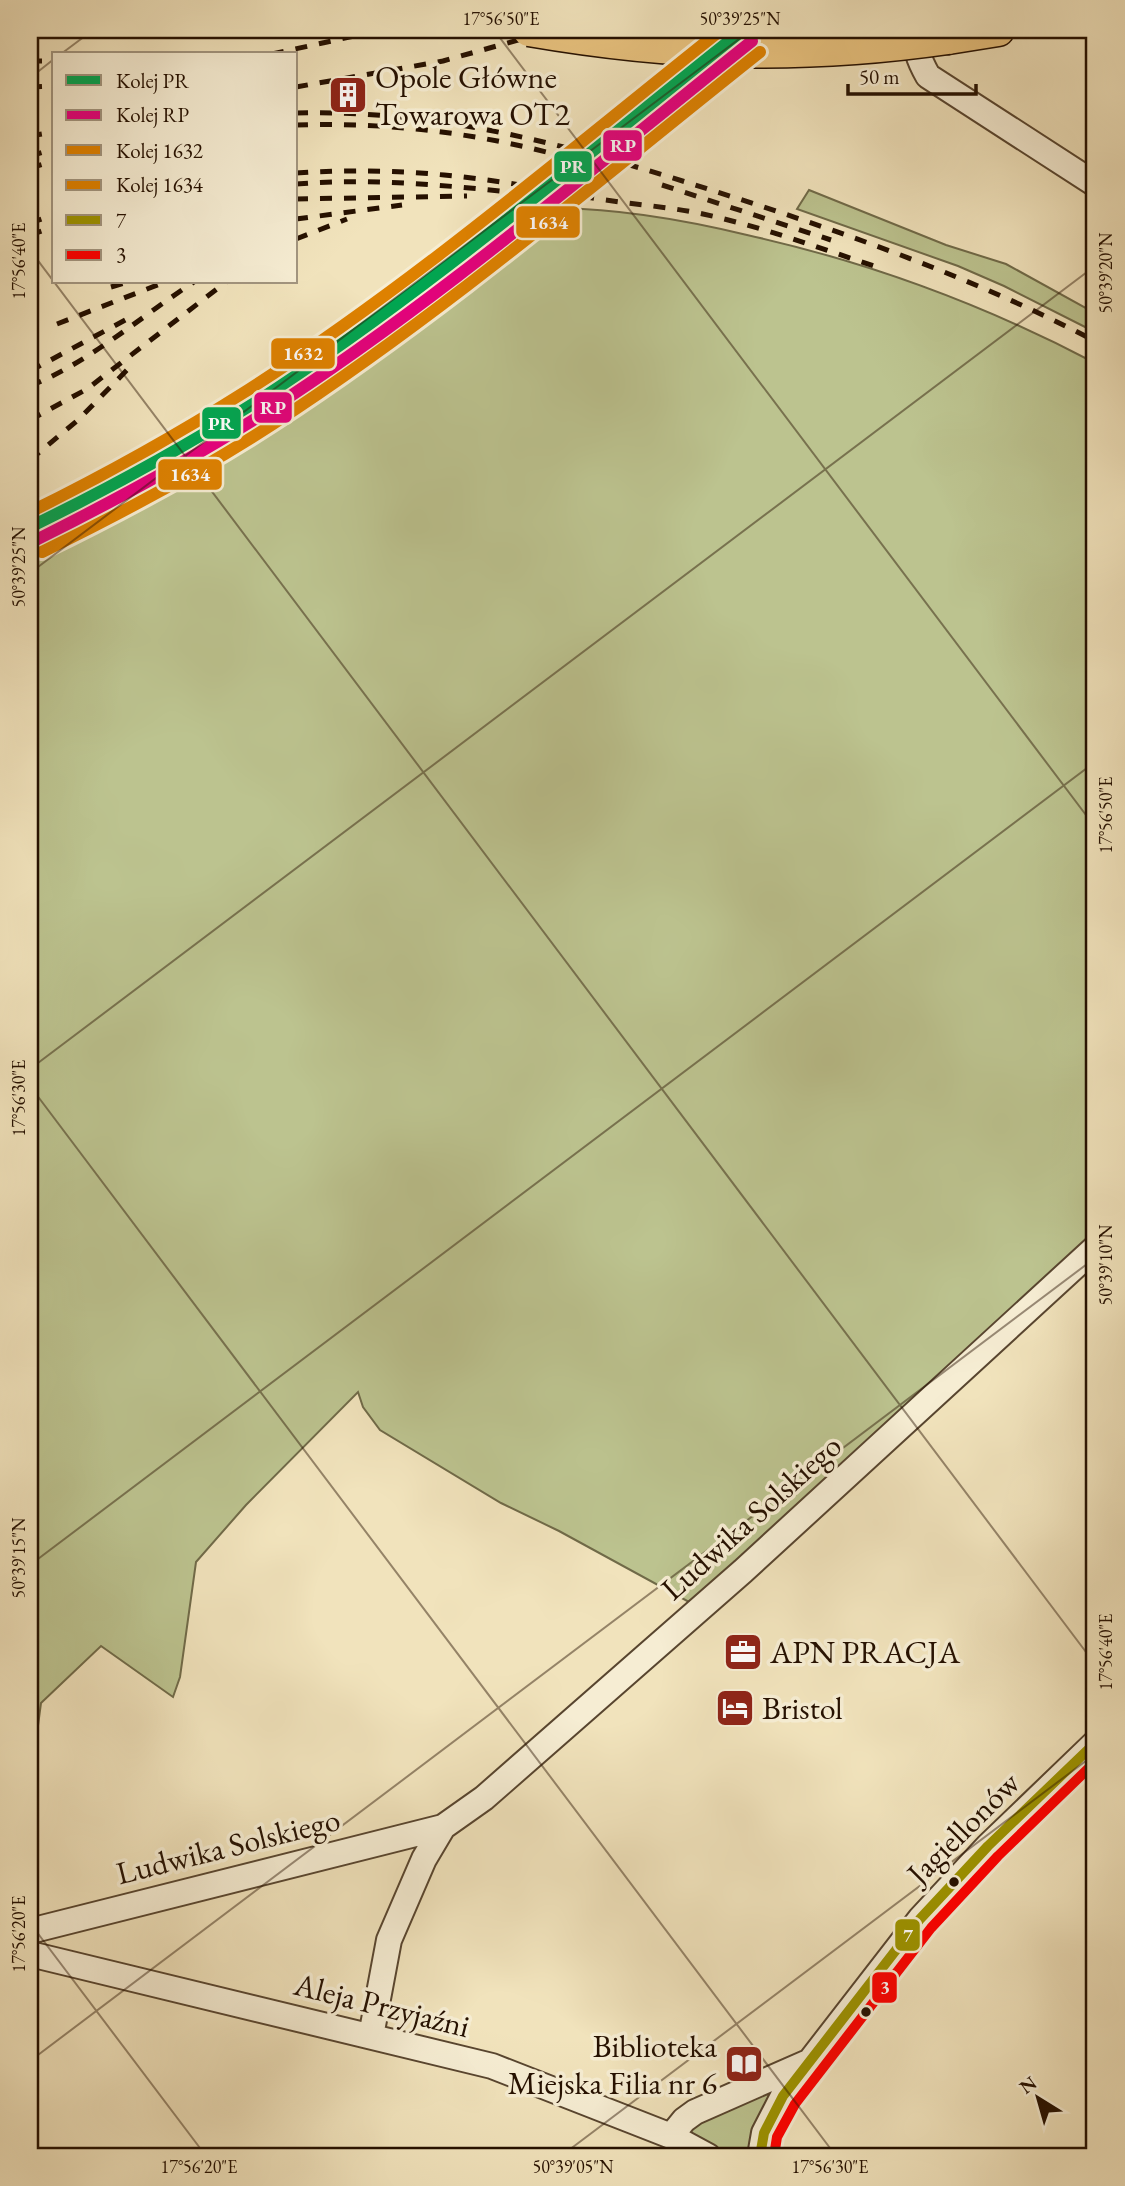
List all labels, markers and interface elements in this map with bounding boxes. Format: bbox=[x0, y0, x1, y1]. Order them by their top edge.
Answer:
text: 17°56'50"E bbox=[463, 7, 539, 30]
text: 50°39'25"N bbox=[700, 7, 781, 30]
legend bbox=[52, 52, 298, 284]
scale bar bbox=[848, 52, 976, 96]
place label: Opole Główne Towarowa OT2 bbox=[375, 56, 571, 135]
text: 50 m bbox=[859, 63, 900, 90]
text: Kolej PR bbox=[116, 67, 190, 94]
building icon: Opole Główne Towarowa OT2 bbox=[327, 74, 369, 116]
text: Kolej RP bbox=[116, 101, 190, 128]
line badge: RP bbox=[602, 129, 643, 162]
text: RP bbox=[610, 133, 636, 158]
text: Kolej 1632 bbox=[116, 137, 203, 164]
line badge: PR bbox=[553, 150, 593, 183]
text: PR bbox=[560, 154, 587, 179]
text: Kolej 1634 bbox=[116, 171, 204, 198]
line badge: 1634 bbox=[515, 205, 581, 239]
text: 7 bbox=[116, 207, 127, 234]
text: 1634 bbox=[528, 210, 569, 235]
text: 17°56'40"E bbox=[7, 223, 30, 299]
text: 50°39'20"N bbox=[1094, 232, 1117, 313]
text: 3 bbox=[116, 241, 126, 268]
line badge: 1632 bbox=[270, 337, 336, 370]
text: 1632 bbox=[283, 341, 323, 366]
line badge: RP bbox=[253, 391, 293, 424]
text: RP bbox=[260, 395, 286, 420]
line badge: PR bbox=[201, 406, 242, 440]
text: PR bbox=[208, 411, 235, 436]
line badge: 1634 bbox=[157, 458, 223, 491]
text: 1634 bbox=[170, 462, 211, 487]
text: 50°39'25"N bbox=[7, 526, 30, 607]
text: 17°56'50"E bbox=[1094, 777, 1117, 853]
text: 17°56'30"E bbox=[7, 1060, 30, 1136]
text: 50°39'10"N bbox=[1094, 1224, 1117, 1305]
street label: Ludwika Solskiego bbox=[652, 1425, 850, 1609]
text: 50°39'15"N bbox=[7, 1517, 30, 1598]
text: 17°56'40"E bbox=[1094, 1614, 1117, 1690]
office icon: APN PRACJA bbox=[722, 1631, 764, 1673]
place label: APN PRACJA bbox=[769, 1631, 961, 1673]
hotel icon: Bristol bbox=[714, 1687, 756, 1729]
place label: Bristol bbox=[762, 1687, 843, 1729]
street label: Jagiellonów bbox=[895, 1762, 1029, 1896]
street label: Ludwika Solskiego bbox=[112, 1798, 344, 1894]
unlabelled marker bbox=[947, 1875, 961, 1889]
text: 17°56'20"E bbox=[7, 1896, 30, 1972]
line badge: 7 bbox=[894, 1918, 921, 1952]
text: 7 bbox=[903, 1923, 914, 1948]
street label: Aleja Przyjaźni bbox=[289, 1963, 474, 2047]
line badge: 3 bbox=[871, 1971, 898, 2004]
text: 3 bbox=[880, 1975, 890, 2000]
unlabelled marker bbox=[859, 2005, 873, 2019]
place label: Biblioteka Miejska Filia nr 6 bbox=[508, 2025, 717, 2104]
library icon: Biblioteka Miejska Filia nr 6 bbox=[723, 2043, 765, 2085]
north arrow bbox=[1002, 2064, 1072, 2134]
text: N bbox=[1014, 2070, 1042, 2099]
text: 17°56'20"E bbox=[161, 2155, 237, 2178]
text: 50°39'05"N bbox=[533, 2155, 614, 2178]
text: 17°56'30"E bbox=[792, 2155, 868, 2178]

